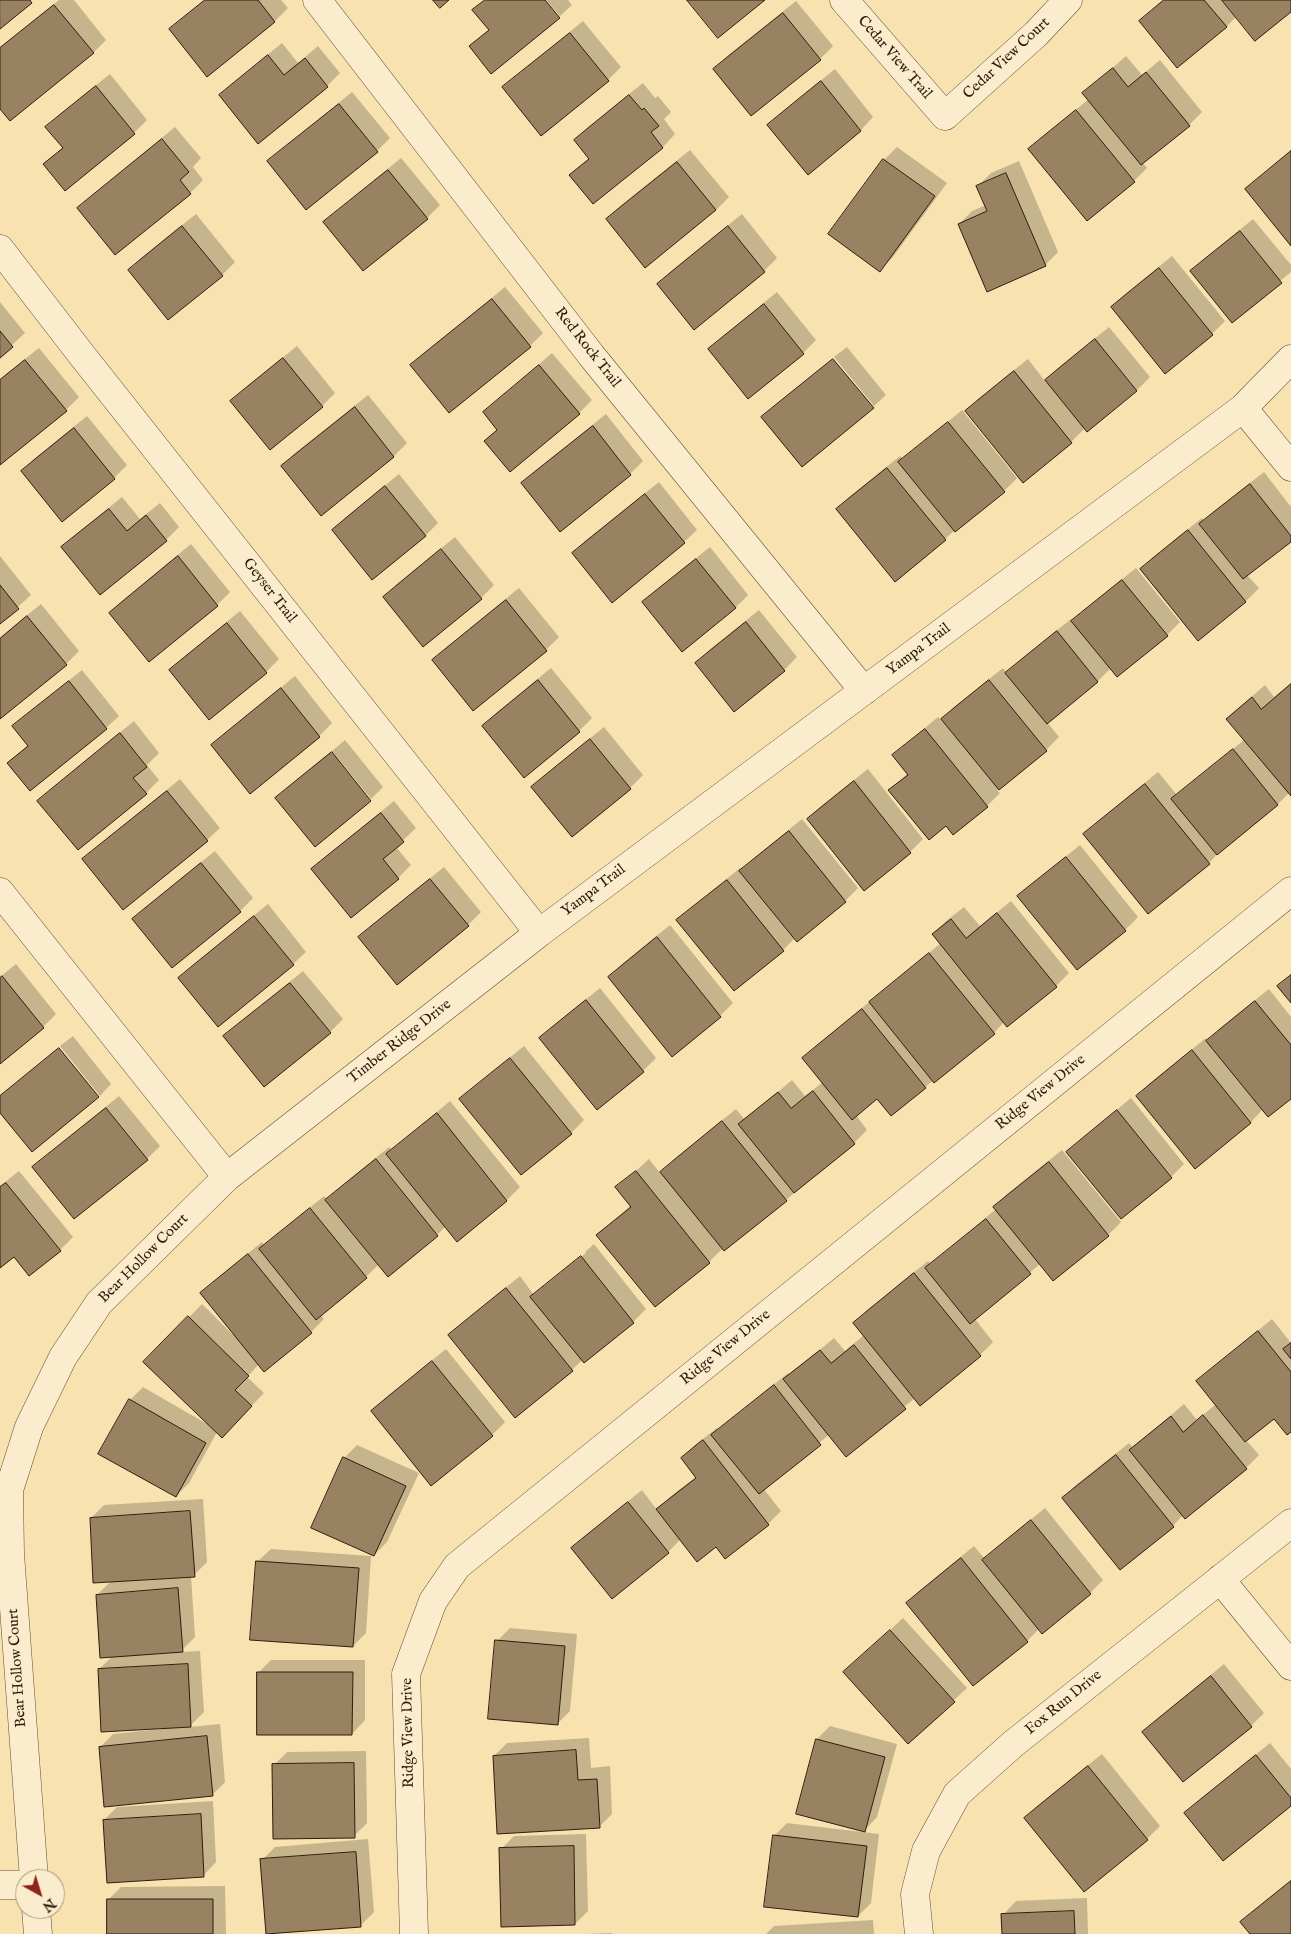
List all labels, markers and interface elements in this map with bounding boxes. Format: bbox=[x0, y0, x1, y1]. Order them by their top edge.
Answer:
street label: Cedar View Trail bbox=[853, 13, 935, 103]
street label: Cedar View Court bbox=[960, 14, 1054, 104]
street label: Red Rock Trail bbox=[550, 304, 624, 392]
street label: Geyser Trail bbox=[238, 555, 300, 627]
street label: Yampa Trail bbox=[883, 620, 955, 680]
street label: Yampa Trail bbox=[558, 861, 630, 921]
street label: Timber Ridge Drive bbox=[345, 996, 455, 1088]
street label: Ridge View Drive bbox=[992, 1051, 1090, 1135]
street label: Bear Hollow Court bbox=[96, 1211, 192, 1307]
street label: Ridge View Drive bbox=[677, 1306, 775, 1390]
street label: Bear Hollow Court bbox=[5, 1608, 31, 1728]
street label: Fox Run Drive bbox=[1022, 1667, 1106, 1739]
street label: Ridge View Drive bbox=[399, 1678, 419, 1788]
north arrow bbox=[15, 1869, 65, 1919]
text: N bbox=[38, 1894, 59, 1916]

